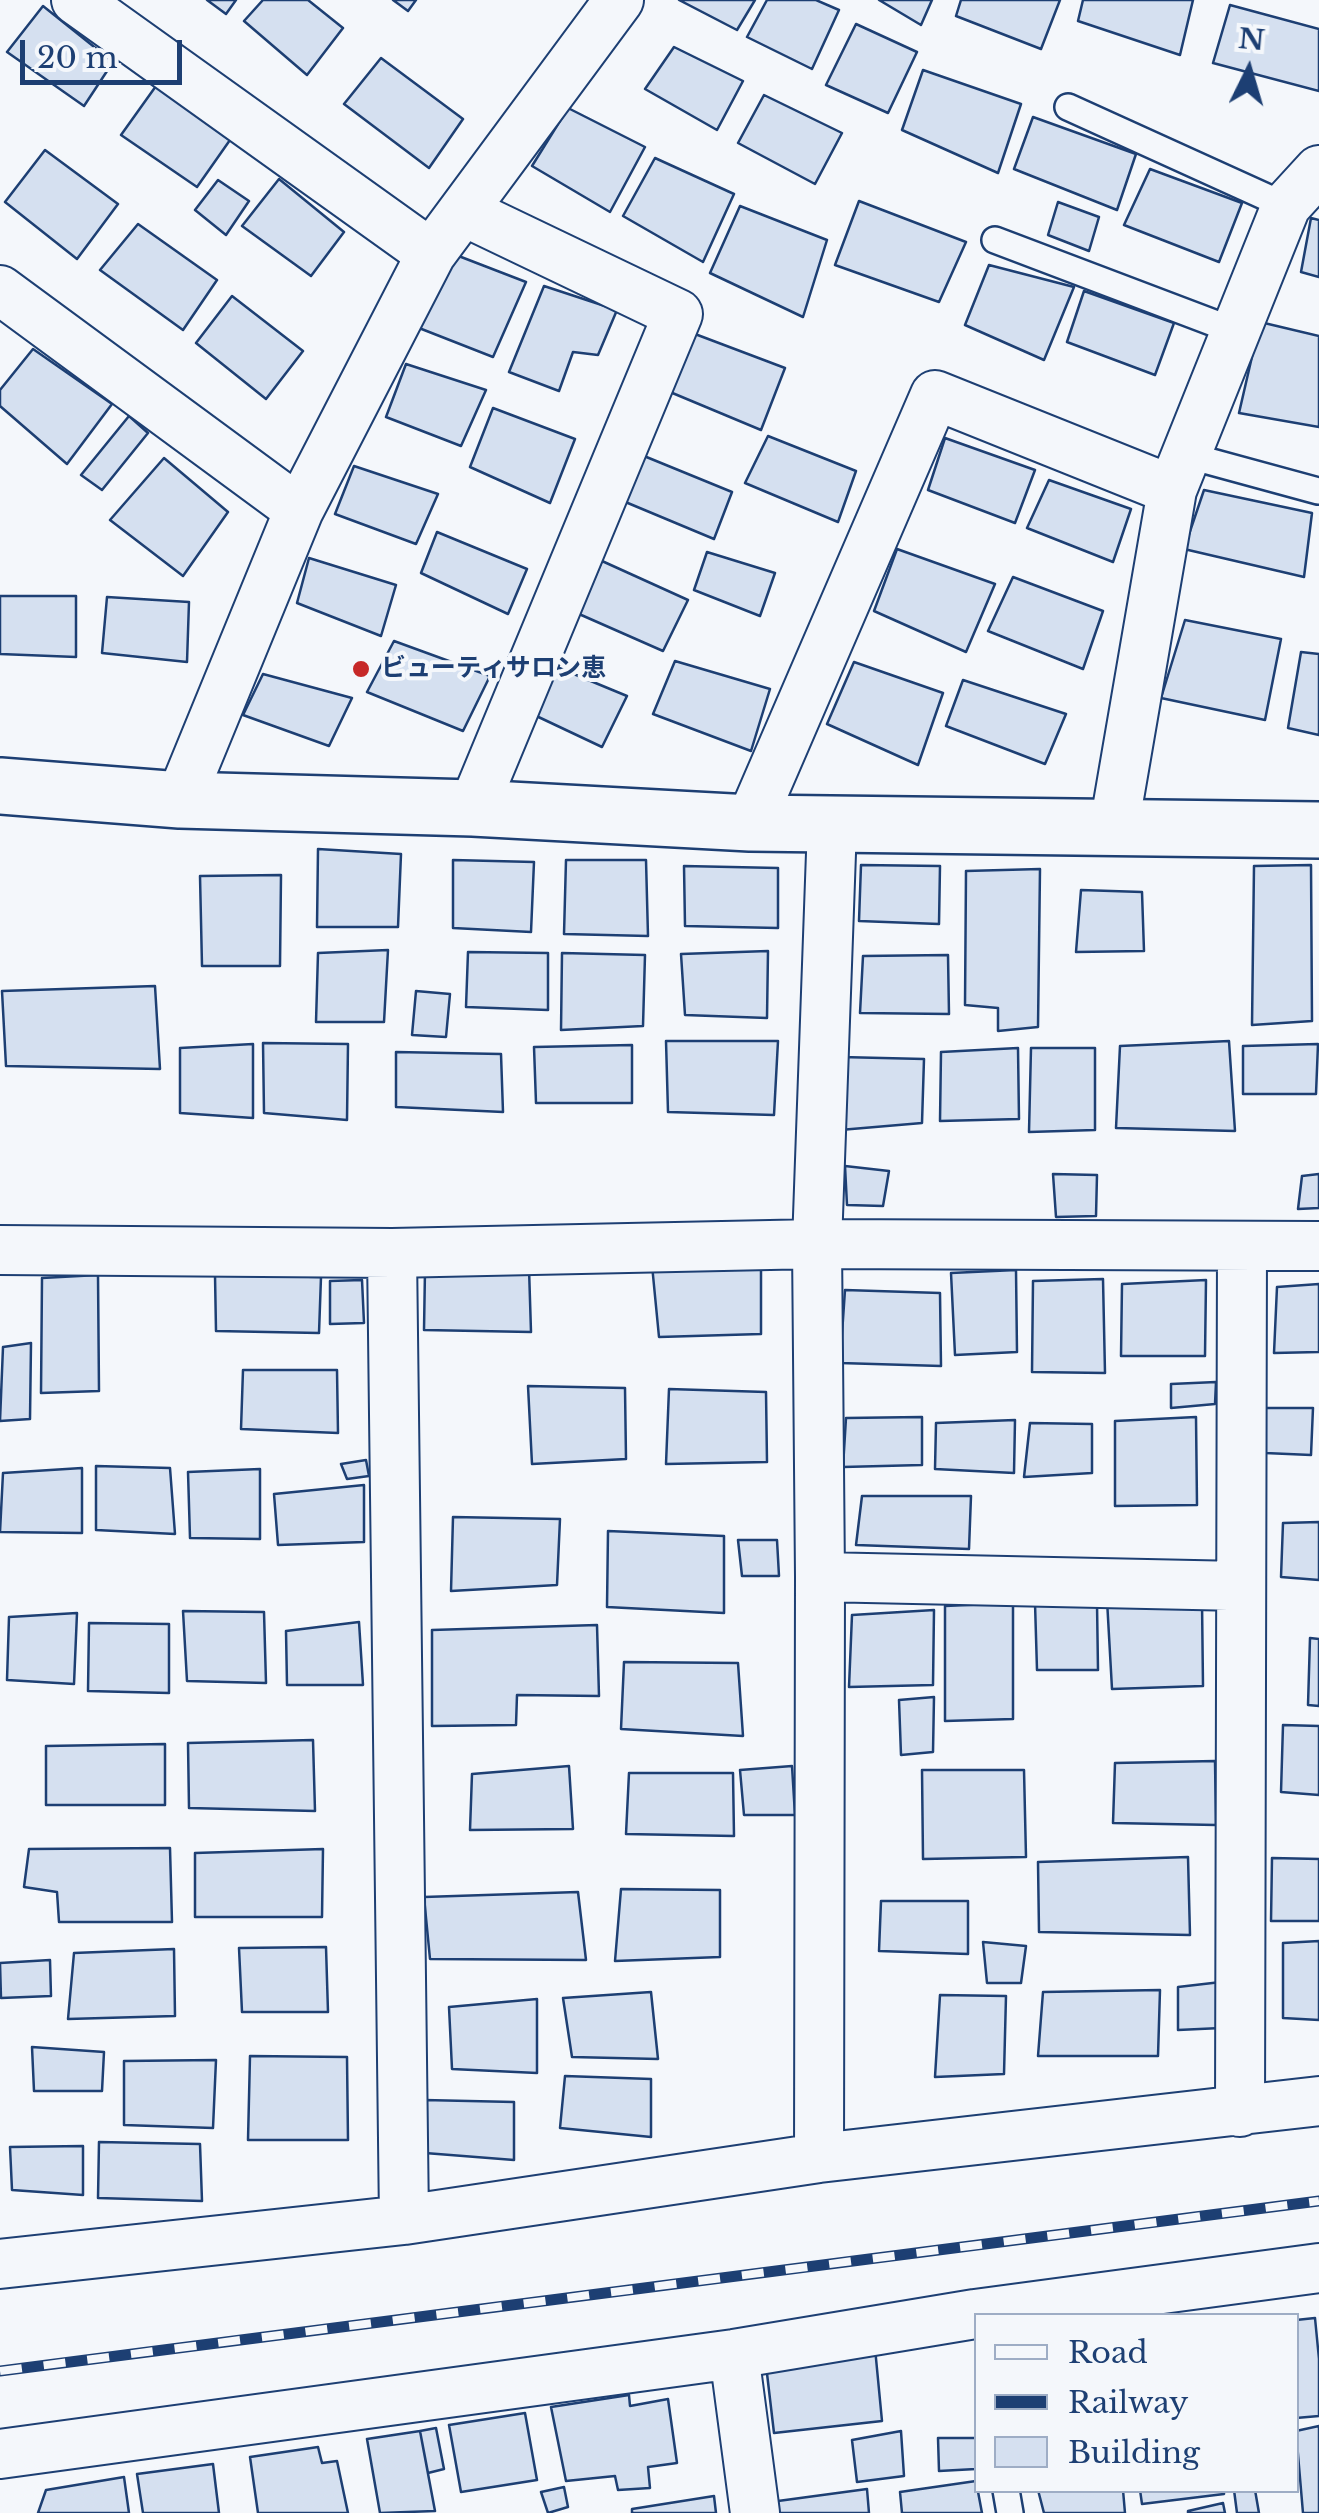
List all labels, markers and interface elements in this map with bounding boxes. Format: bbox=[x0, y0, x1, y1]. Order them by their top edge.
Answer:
scale bar bbox=[25, 20, 188, 82]
north arrow bbox=[1199, 20, 1299, 120]
text: N bbox=[1237, 21, 1266, 58]
text: 20 m bbox=[37, 39, 118, 76]
place label: ビューティサロン恵 bbox=[381, 654, 606, 684]
marker: ビューティサロン恵 bbox=[350, 658, 372, 680]
legend bbox=[974, 2313, 1299, 2493]
text: Road bbox=[1068, 2334, 1148, 2371]
text: Railway bbox=[1068, 2384, 1188, 2421]
text: Building bbox=[1068, 2434, 1200, 2471]

